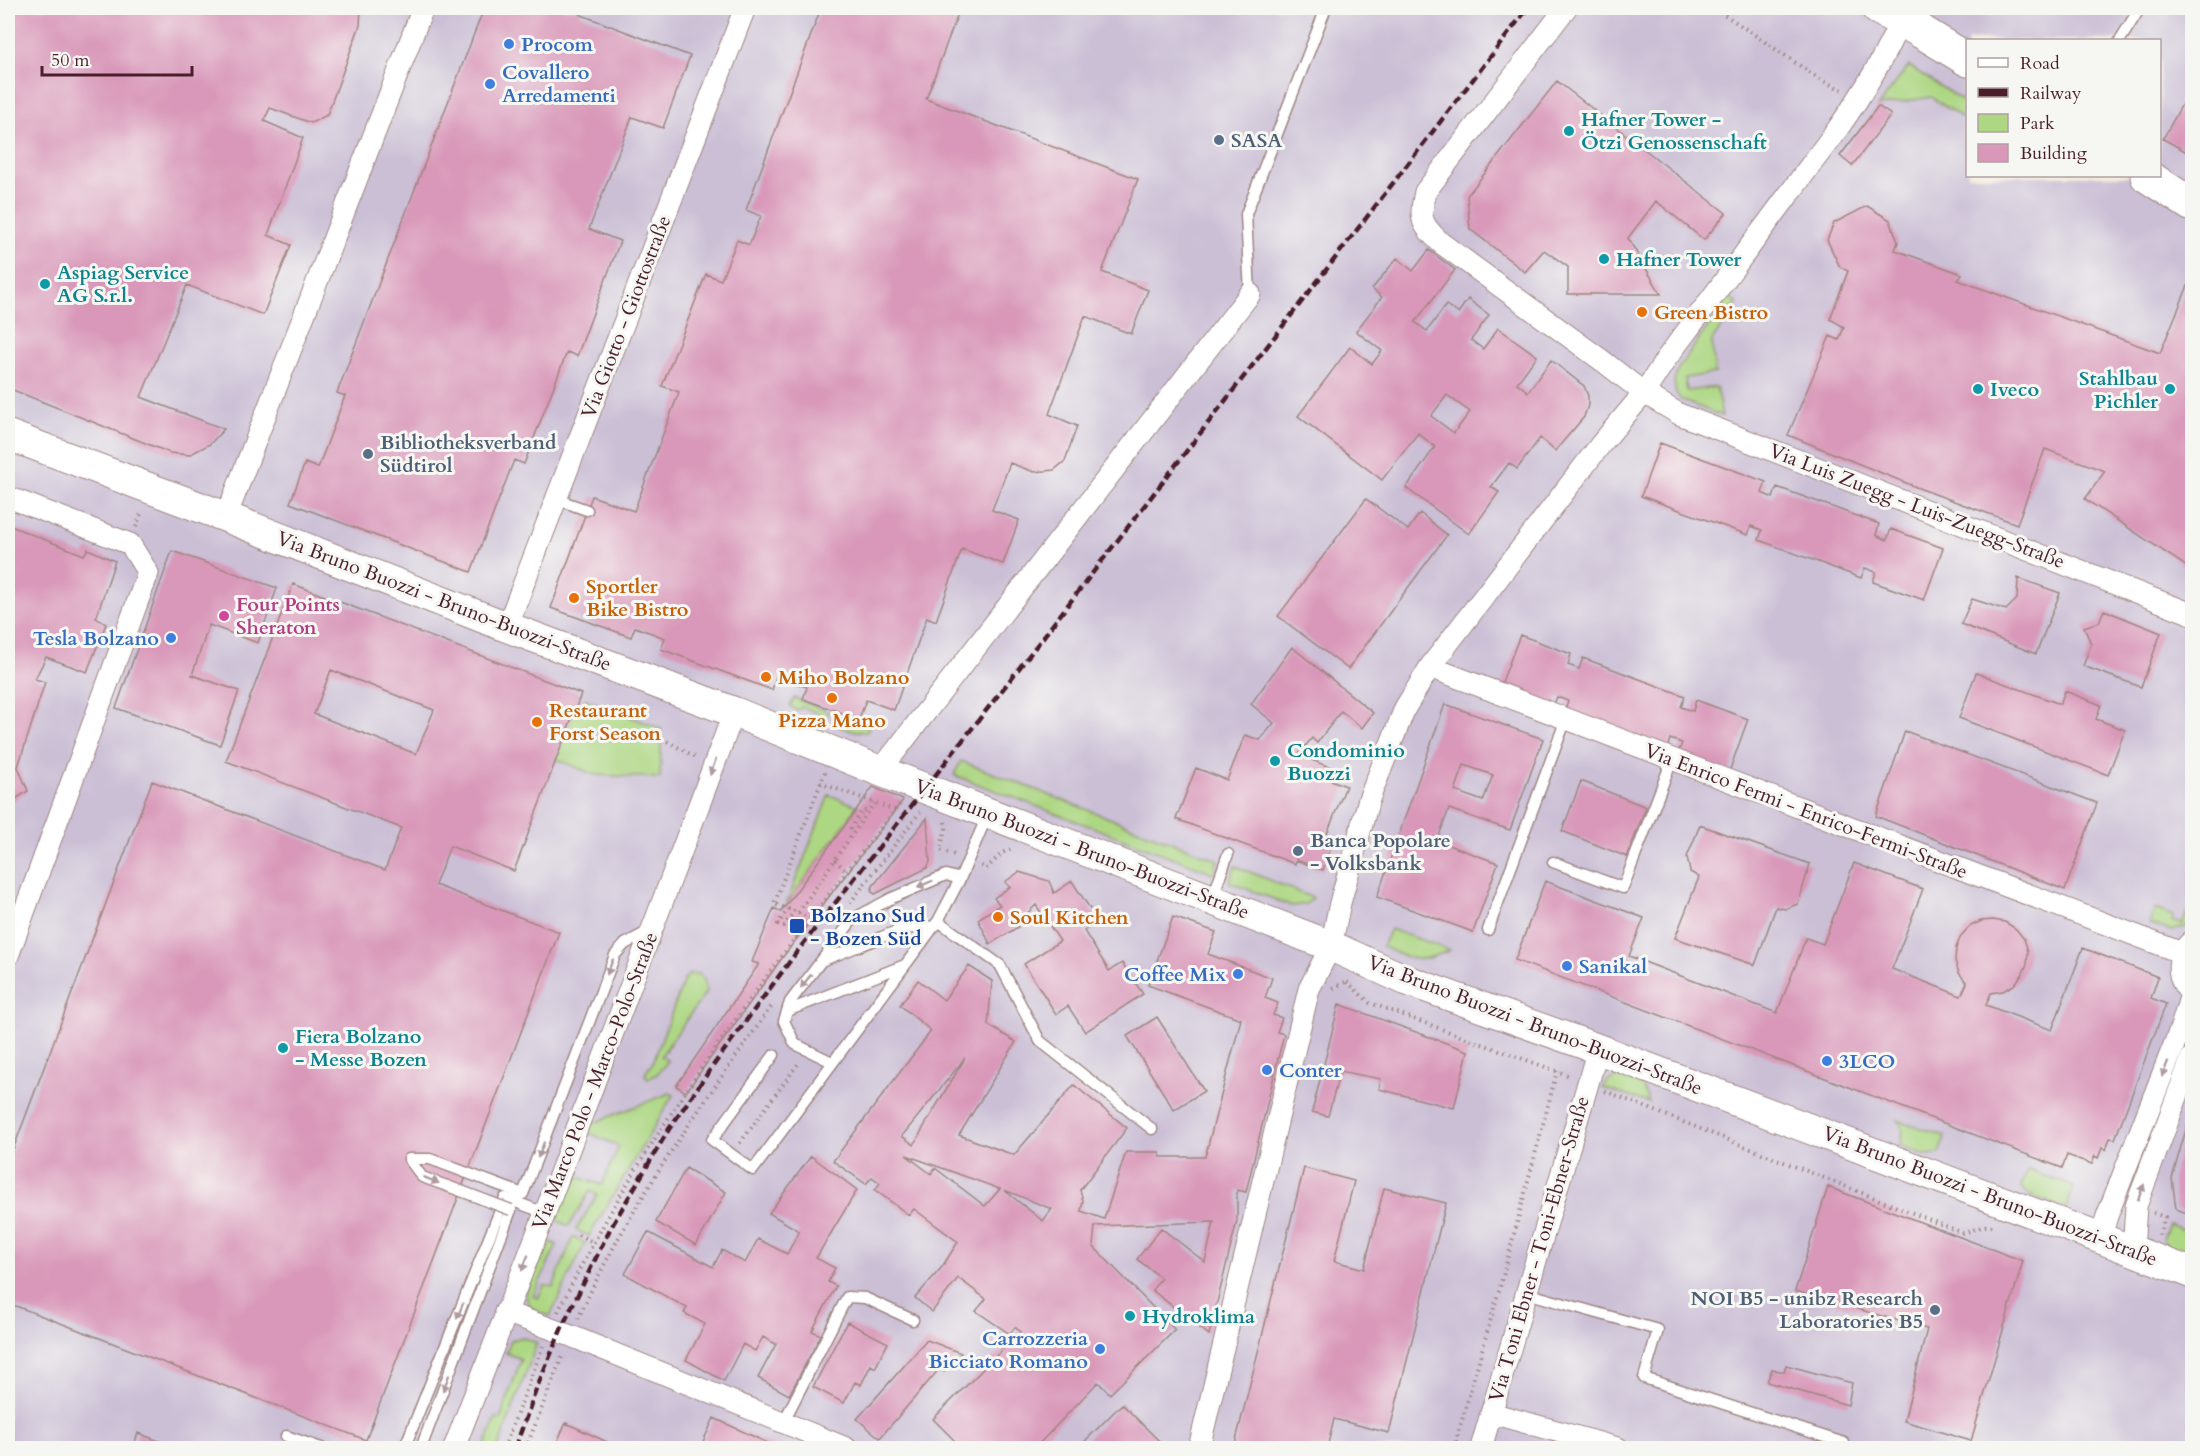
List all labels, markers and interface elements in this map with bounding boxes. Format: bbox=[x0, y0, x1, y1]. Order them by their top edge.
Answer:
place label: Procom bbox=[521, 31, 594, 58]
marker: Procom bbox=[502, 37, 516, 51]
scale bar bbox=[42, 39, 192, 77]
legend bbox=[1966, 39, 2161, 177]
text: 50 m bbox=[51, 48, 90, 73]
text: Road bbox=[2020, 51, 2060, 76]
place label: Covallero Arredamenti bbox=[502, 59, 616, 109]
marker: Covallero Arredamenti bbox=[483, 77, 497, 91]
text: Railway bbox=[2020, 81, 2082, 106]
place label: Hafner Tower - Ötzi Genossenschaft bbox=[1581, 106, 1767, 156]
text: Park bbox=[2020, 111, 2055, 136]
marker: Hafner Tower - Ötzi Genossenschaft bbox=[1562, 124, 1576, 138]
place label: SASA bbox=[1231, 127, 1282, 154]
marker: SASA bbox=[1212, 133, 1226, 147]
text: Building bbox=[2020, 141, 2088, 166]
street label: Via Giotto - Giottostraße bbox=[575, 212, 677, 422]
place label: Hafner Tower bbox=[1616, 246, 1742, 273]
marker: Hafner Tower bbox=[1597, 252, 1611, 266]
place label: Aspiag Service AG S.r.l. bbox=[57, 259, 189, 309]
marker: Aspiag Service AG S.r.l. bbox=[38, 277, 52, 291]
place label: Green Bistro bbox=[1654, 299, 1768, 326]
marker: Green Bistro bbox=[1635, 305, 1649, 319]
place label: Stahlbau Pichler bbox=[2079, 365, 2159, 415]
place label: Iveco bbox=[1990, 376, 2039, 403]
marker: Iveco bbox=[1971, 382, 1985, 396]
marker: Stahlbau Pichler bbox=[2163, 382, 2177, 396]
place label: Bibliotheksverband Südtirol bbox=[380, 429, 557, 479]
street label: Via Luis Zuegg - Luis-Zuegg-Straße bbox=[1765, 437, 2069, 575]
marker: Bibliotheksverband Südtirol bbox=[361, 447, 375, 461]
street label: Via Bruno Buozzi - Bruno-Buozzi-Straße bbox=[273, 525, 615, 677]
place label: Sportler Bike Bistro bbox=[586, 573, 688, 623]
place label: Four Points Sheraton bbox=[236, 591, 340, 641]
marker: Sportler Bike Bistro bbox=[567, 591, 581, 605]
marker: Four Points Sheraton bbox=[217, 609, 231, 623]
place label: Tesla Bolzano bbox=[33, 625, 159, 652]
marker: Tesla Bolzano bbox=[164, 631, 178, 645]
place label: Miho Bolzano bbox=[778, 664, 910, 691]
marker: Miho Bolzano bbox=[759, 670, 773, 684]
marker: Pizza Mano bbox=[825, 691, 839, 705]
place label: Restaurant Forst Season bbox=[549, 697, 661, 747]
place label: Pizza Mano bbox=[778, 707, 886, 734]
marker: Restaurant Forst Season bbox=[530, 715, 544, 729]
place label: Condominio Buozzi bbox=[1287, 737, 1405, 787]
street label: Via Enrico Fermi - Enrico-Fermi-Straße bbox=[1640, 737, 1972, 885]
marker: Condominio Buozzi bbox=[1268, 754, 1282, 768]
one-way arrow bbox=[708, 758, 718, 776]
street label: Via Bruno Buozzi - Bruno-Buozzi-Straße bbox=[911, 773, 1253, 925]
place label: Banca Popolare - Volksbank bbox=[1310, 827, 1451, 877]
marker: Banca Popolare - Volksbank bbox=[1291, 844, 1305, 858]
one-way arrow bbox=[917, 879, 934, 888]
place label: Bolzano Sud - Bozen Süd bbox=[810, 902, 926, 952]
place label: Soul Kitchen bbox=[1010, 904, 1129, 931]
marker: Soul Kitchen bbox=[991, 910, 1005, 924]
marker: Bolzano Sud - Bozen Süd bbox=[788, 917, 806, 935]
street label: Via Marco Polo - Marco-Polo-Straße bbox=[526, 928, 664, 1234]
street label: Via Bruno Buozzi - Bruno-Buozzi-Straße bbox=[1364, 949, 1706, 1101]
place label: Sanikal bbox=[1579, 953, 1647, 980]
one-way arrow bbox=[605, 959, 615, 977]
marker: Sanikal bbox=[1560, 959, 1574, 973]
place label: Coffee Mix bbox=[1124, 961, 1226, 988]
marker: Coffee Mix bbox=[1231, 967, 1245, 981]
one-way arrow bbox=[800, 973, 812, 989]
place label: Fiera Bolzano - Messe Bozen bbox=[295, 1023, 427, 1073]
marker: Fiera Bolzano - Messe Bozen bbox=[276, 1041, 290, 1055]
place label: 3LCO bbox=[1839, 1048, 1895, 1075]
marker: 3LCO bbox=[1820, 1054, 1834, 1068]
place label: Conter bbox=[1279, 1057, 1343, 1084]
one-way arrow bbox=[2160, 1060, 2170, 1078]
marker: Conter bbox=[1260, 1063, 1274, 1077]
street label: Via Toni Ebner - Toni-Ebner-Straße bbox=[1482, 1093, 1596, 1405]
street label: Via Bruno Buozzi - Bruno-Buozzi-Straße bbox=[1819, 1120, 2161, 1272]
one-way arrow bbox=[535, 1141, 545, 1159]
one-way arrow bbox=[422, 1176, 440, 1185]
one-way arrow bbox=[2136, 1183, 2146, 1201]
one-way arrow bbox=[520, 1254, 529, 1272]
place label: NOI B5 - unibz Research Laboratories B5 bbox=[1691, 1285, 1924, 1335]
one-way arrow bbox=[455, 1302, 465, 1320]
place label: Hydroklima bbox=[1142, 1303, 1255, 1330]
marker: NOI B5 - unibz Research Laboratories B5 bbox=[1928, 1303, 1942, 1317]
marker: Hydroklima bbox=[1123, 1309, 1137, 1323]
place label: Carrozzeria Bicciato Romano bbox=[928, 1325, 1088, 1375]
marker: Carrozzeria Bicciato Romano bbox=[1093, 1342, 1107, 1356]
one-way arrow bbox=[441, 1374, 450, 1392]

